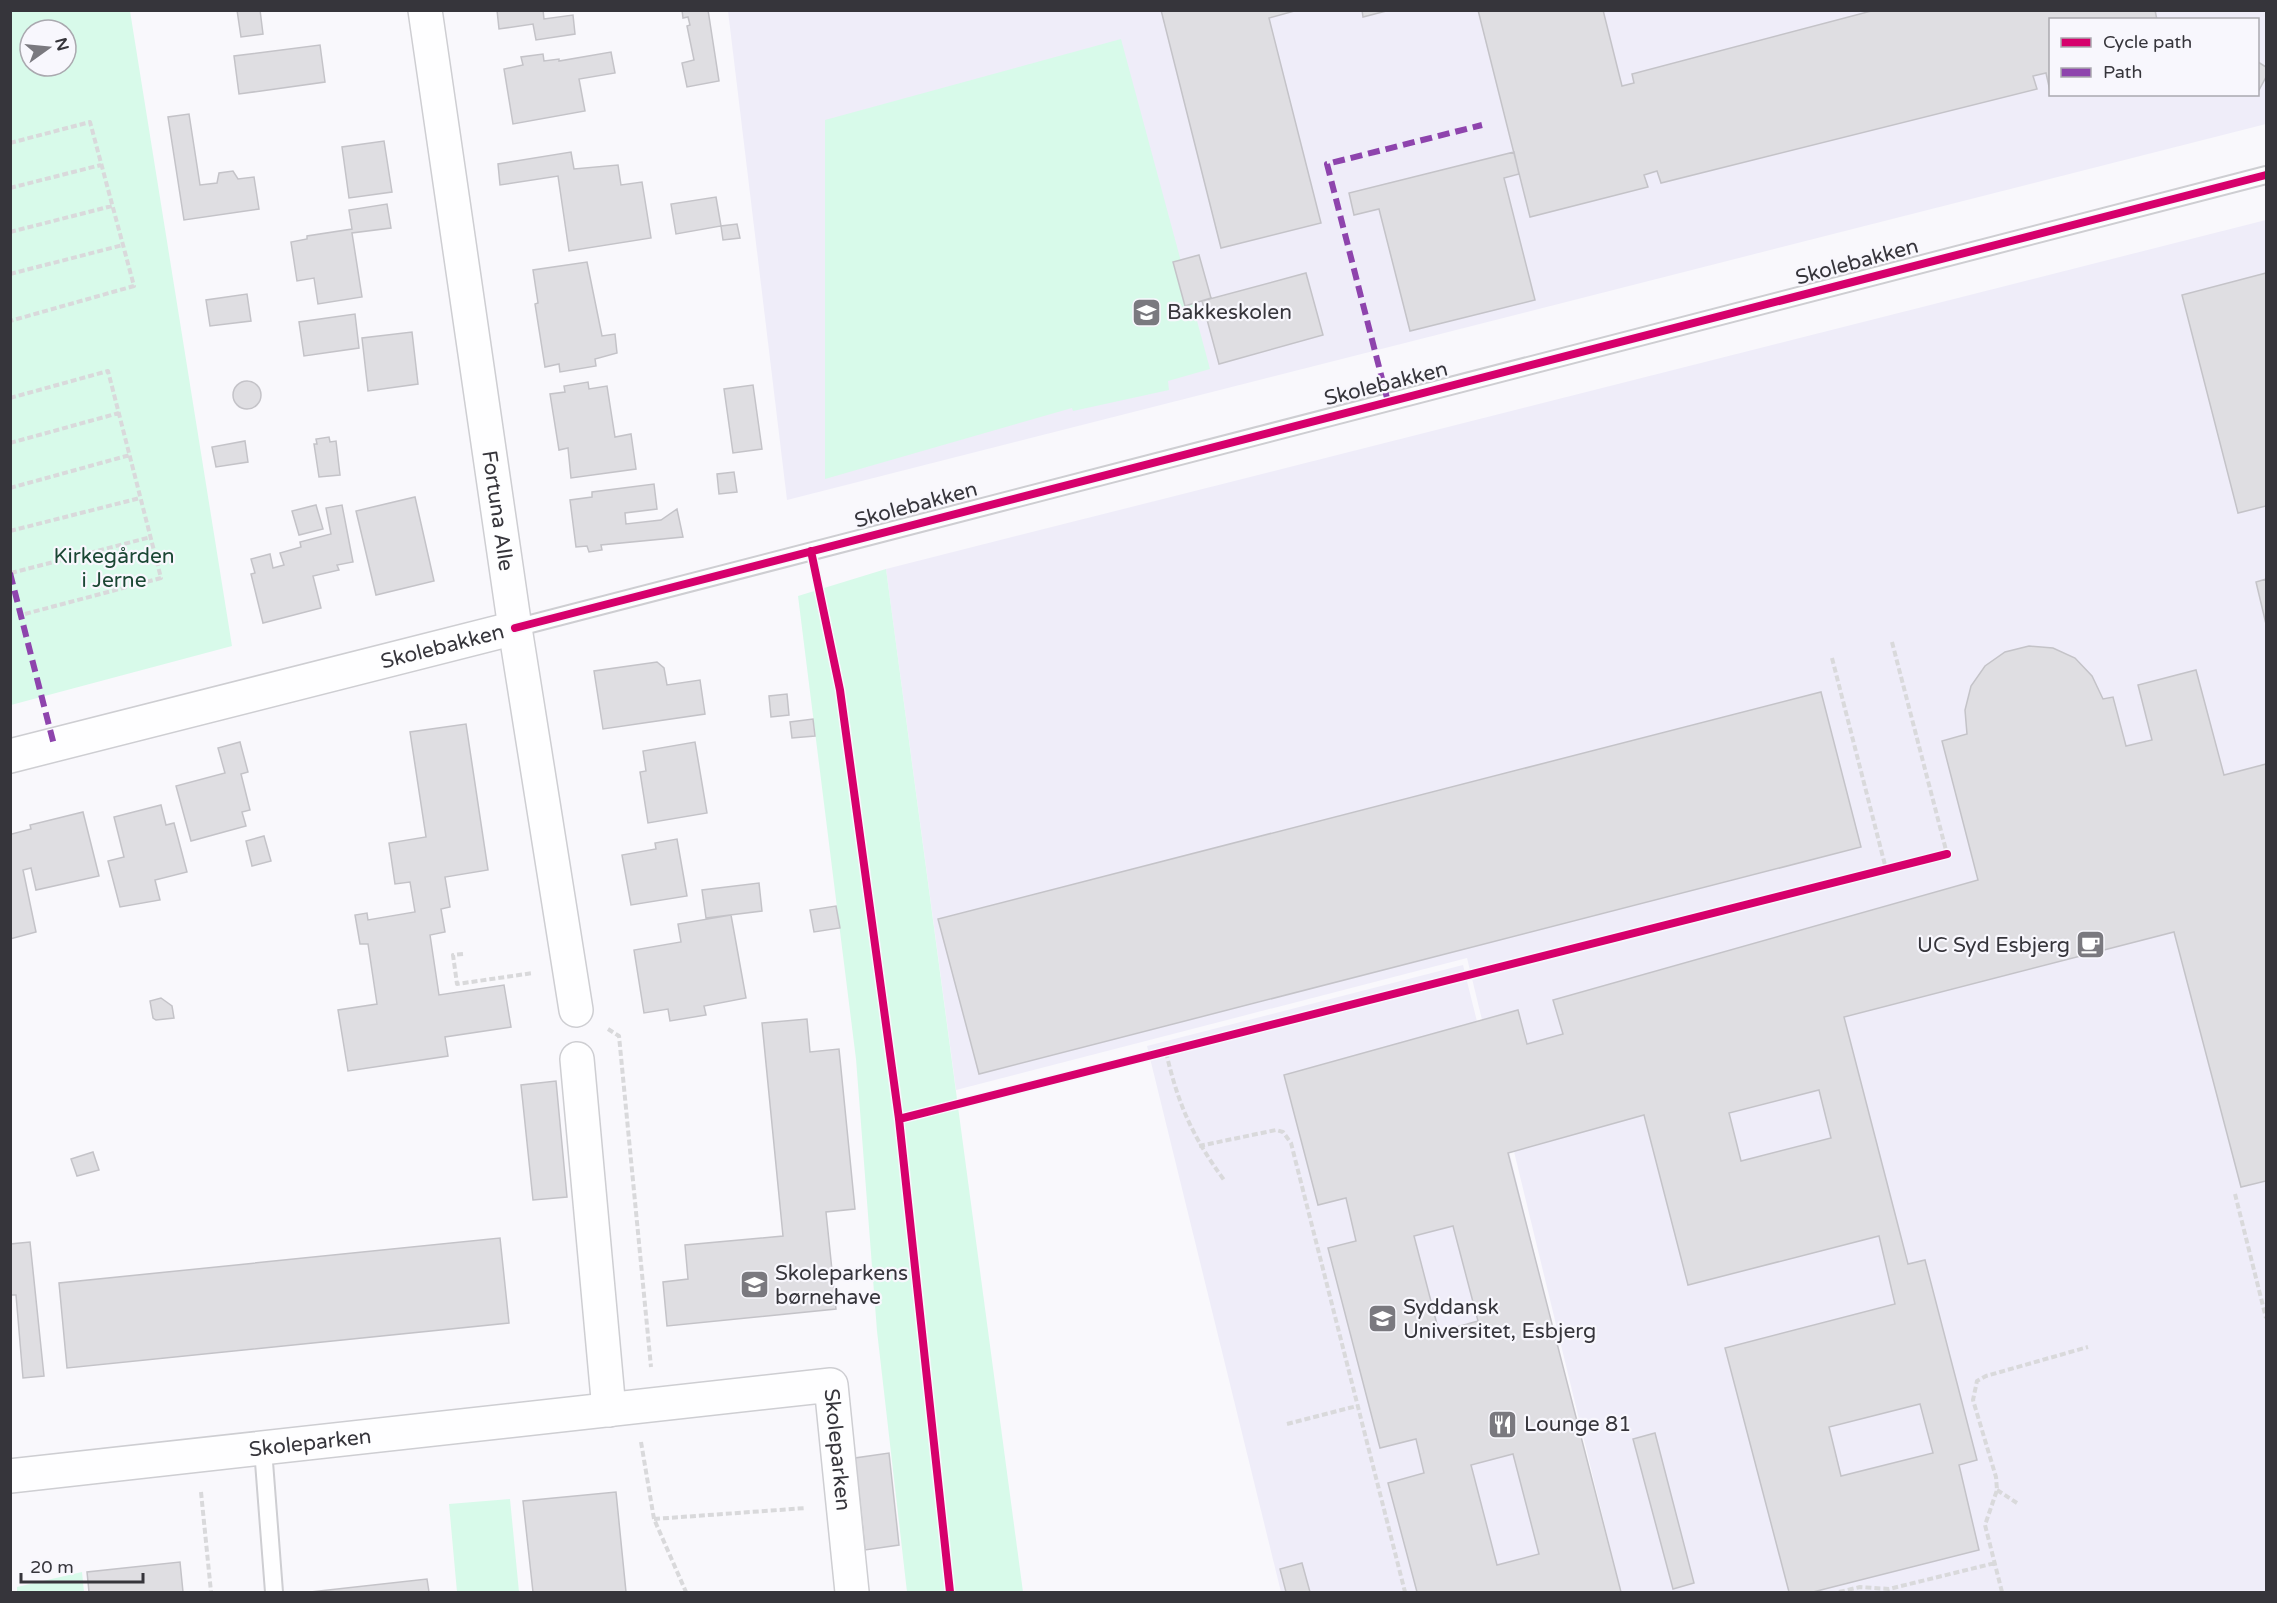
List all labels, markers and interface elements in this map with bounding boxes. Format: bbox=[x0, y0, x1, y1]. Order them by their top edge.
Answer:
north arrow bbox=[18, 18, 78, 78]
legend bbox=[2049, 18, 2259, 96]
text: Cycle path bbox=[2103, 31, 2192, 53]
text: N bbox=[50, 36, 73, 53]
text: Path bbox=[2103, 61, 2142, 83]
street label: Skolebakken bbox=[1793, 234, 1921, 290]
school or university icon: Bakkeskolen bbox=[1130, 296, 1162, 328]
place label: Bakkeskolen bbox=[1167, 300, 1292, 325]
street label: Skolebakken bbox=[1322, 357, 1450, 411]
street label: Fortuna Alle bbox=[477, 449, 519, 573]
street label: Skolebakken bbox=[852, 477, 980, 533]
park label: Kirkegården i Jerne bbox=[53, 544, 175, 593]
street label: Skolebakken bbox=[378, 619, 507, 674]
cafe icon: UC Syd Esbjerg bbox=[2075, 929, 2107, 961]
place label: UC Syd Esbjerg bbox=[1917, 933, 2070, 958]
place label: Skoleparkens børnehave bbox=[775, 1261, 908, 1310]
school or university icon: Skoleparkens børnehave bbox=[738, 1269, 770, 1301]
place label: Syddansk Universitet, Esbjerg bbox=[1403, 1295, 1596, 1344]
school or university icon: Syddansk Universitet, Esbjerg bbox=[1366, 1303, 1398, 1335]
street label: Skoleparken bbox=[819, 1387, 856, 1512]
restaurant icon: Lounge 81 bbox=[1487, 1408, 1519, 1440]
place label: Lounge 81 bbox=[1524, 1412, 1631, 1437]
street label: Skoleparken bbox=[248, 1424, 373, 1462]
scale bar bbox=[21, 1546, 142, 1584]
text: 20 m bbox=[30, 1556, 74, 1578]

